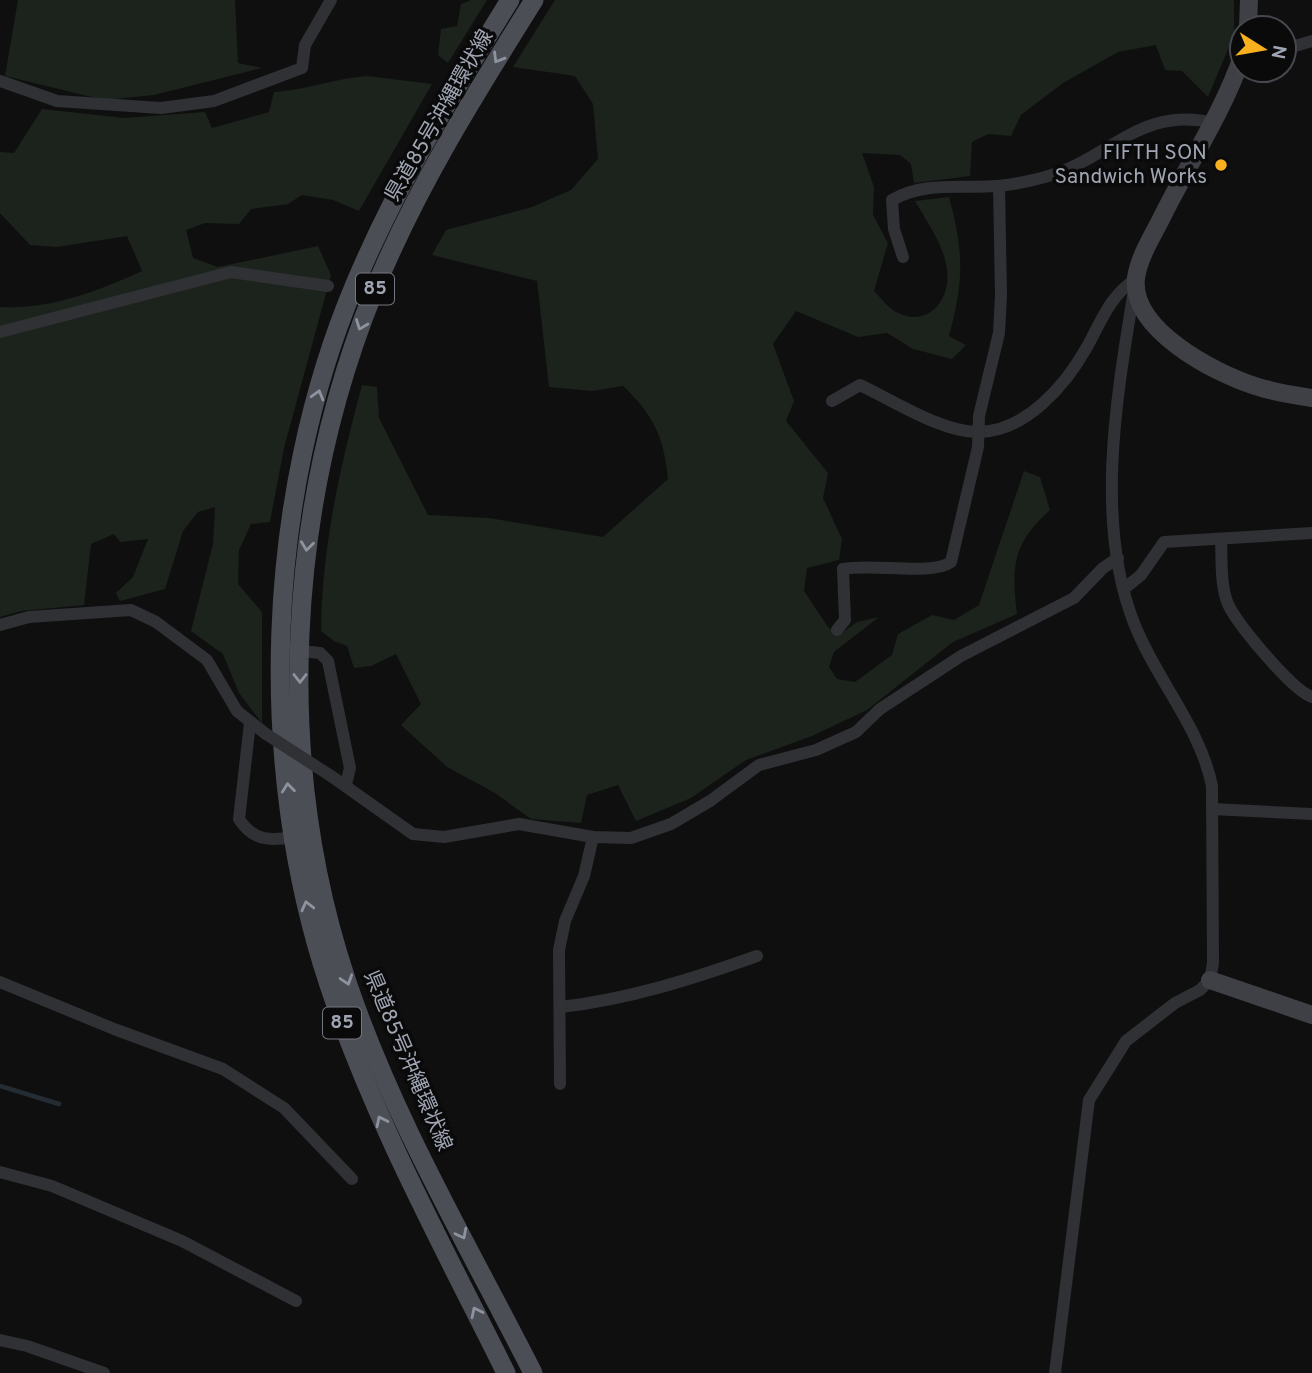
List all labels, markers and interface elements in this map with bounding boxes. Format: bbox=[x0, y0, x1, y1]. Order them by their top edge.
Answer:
north arrow bbox=[1228, 14, 1298, 84]
street label: 県道85号沖縄環状線 bbox=[380, 25, 500, 207]
text: N bbox=[1265, 43, 1291, 61]
one-way arrow bbox=[494, 51, 507, 64]
place label: FIFTH SON Sandwich Works bbox=[1054, 140, 1207, 191]
marker: FIFTH SON Sandwich Works bbox=[1213, 157, 1229, 173]
road number: 85 bbox=[356, 274, 394, 304]
one-way arrow bbox=[355, 319, 369, 331]
one-way arrow bbox=[310, 389, 325, 401]
one-way arrow bbox=[300, 540, 315, 552]
one-way arrow bbox=[292, 674, 308, 684]
one-way arrow bbox=[281, 782, 296, 793]
one-way arrow bbox=[301, 900, 315, 912]
street label: 県道85号沖縄環状線 bbox=[357, 966, 457, 1156]
one-way arrow bbox=[338, 973, 353, 985]
road number: 85 bbox=[323, 1007, 361, 1038]
one-way arrow bbox=[376, 1116, 390, 1128]
one-way arrow bbox=[454, 1226, 467, 1239]
one-way arrow bbox=[470, 1307, 484, 1319]

